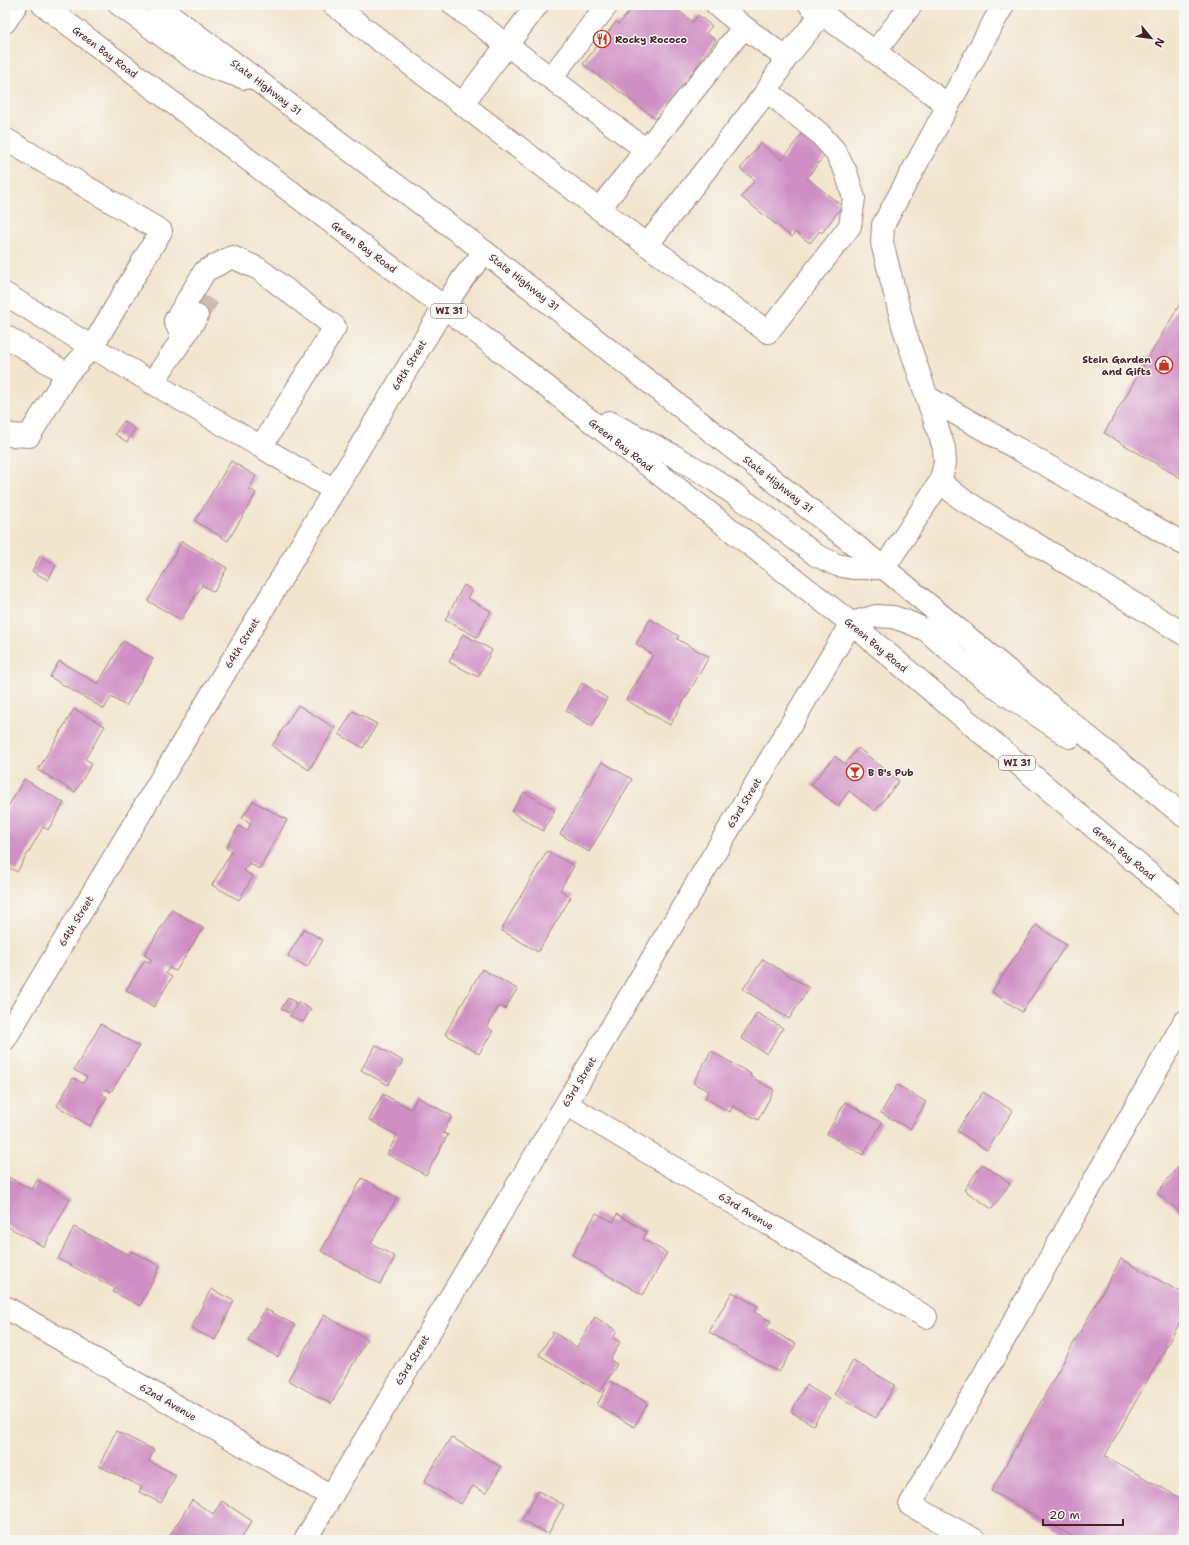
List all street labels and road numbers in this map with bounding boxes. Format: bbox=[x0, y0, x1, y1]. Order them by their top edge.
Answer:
street label: Green Bay Road bbox=[70, 23, 141, 81]
street label: State Highway 31 bbox=[228, 56, 304, 118]
street label: Green Bay Road bbox=[329, 218, 400, 276]
street label: State Highway 31 bbox=[486, 251, 562, 313]
road number: WI 31 bbox=[431, 304, 467, 318]
street label: 64th Street bbox=[389, 337, 429, 393]
street label: Green Bay Road bbox=[586, 416, 656, 475]
street label: State Highway 31 bbox=[740, 453, 816, 515]
street label: 64th Street bbox=[222, 615, 262, 671]
street label: Green Bay Road bbox=[842, 615, 911, 676]
road number: WI 31 bbox=[999, 756, 1035, 770]
street label: 63rd Street bbox=[724, 775, 764, 831]
street label: Green Bay Road bbox=[1090, 823, 1159, 884]
street label: 64th Street bbox=[56, 893, 96, 949]
street label: 63rd Street bbox=[559, 1054, 599, 1110]
street label: 63rd Avenue bbox=[716, 1189, 776, 1233]
street label: 63rd Street bbox=[392, 1332, 432, 1388]
street label: 62nd Avenue bbox=[137, 1380, 199, 1424]

